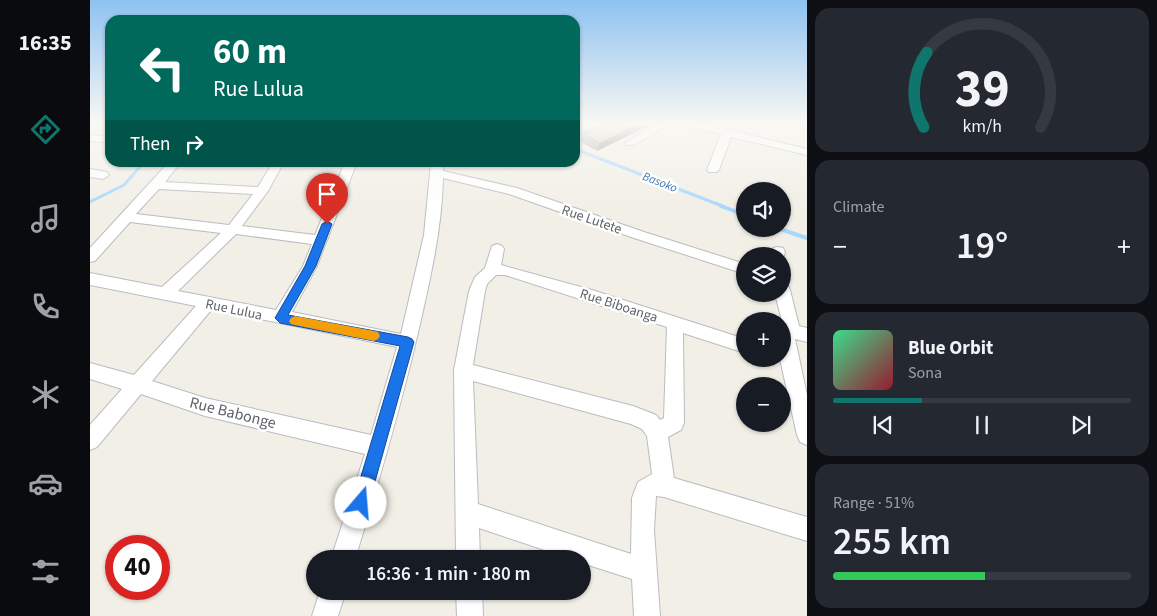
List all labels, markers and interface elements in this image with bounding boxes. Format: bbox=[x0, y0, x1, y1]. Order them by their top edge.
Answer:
text: 16:35 bbox=[18, 27, 72, 59]
text: 60 m bbox=[213, 27, 287, 77]
icon: left bbox=[130, 35, 195, 100]
text: 39 bbox=[955, 53, 1009, 127]
text: Rue Lulua bbox=[213, 73, 304, 105]
icon: directions bbox=[28, 112, 63, 147]
text: km/h bbox=[962, 114, 1002, 139]
icon: right bbox=[180, 130, 208, 158]
text: Then bbox=[130, 131, 170, 158]
water label: Basoko bbox=[640, 168, 680, 197]
pin bbox=[306, 173, 348, 224]
icon: arrive bbox=[313, 180, 341, 208]
map controls bbox=[736, 182, 791, 432]
button: sound bbox=[736, 182, 791, 237]
text: Climate bbox=[833, 196, 884, 218]
street label: Rue Lutete bbox=[559, 200, 624, 240]
icon: music bbox=[28, 201, 63, 236]
text: 19° bbox=[956, 219, 1008, 273]
text: − bbox=[833, 227, 847, 267]
text: + bbox=[1117, 227, 1131, 267]
button: layers bbox=[736, 247, 791, 302]
street label: Rue Biboanga bbox=[577, 284, 660, 328]
icon: phone bbox=[28, 289, 63, 324]
street label: Rue Lulua bbox=[203, 294, 264, 326]
button: + bbox=[736, 312, 791, 367]
text: Blue Orbit bbox=[908, 335, 993, 362]
text: Sona bbox=[908, 362, 942, 384]
icon: climate bbox=[28, 377, 63, 412]
button: − bbox=[736, 377, 791, 432]
street label: Rue Babonge bbox=[187, 392, 278, 434]
icon: previous bbox=[869, 411, 897, 439]
icon: pause bbox=[968, 411, 996, 439]
icon: next bbox=[1067, 411, 1095, 439]
icon: car bbox=[28, 466, 63, 501]
position arrow bbox=[334, 476, 386, 528]
text: Range · 51% bbox=[833, 492, 914, 514]
text: 255 km bbox=[833, 515, 951, 569]
speed limit sign: 40 bbox=[105, 535, 170, 600]
icon: filters bbox=[28, 554, 63, 589]
text: 16:36 · 1 min · 180 m bbox=[366, 561, 531, 588]

